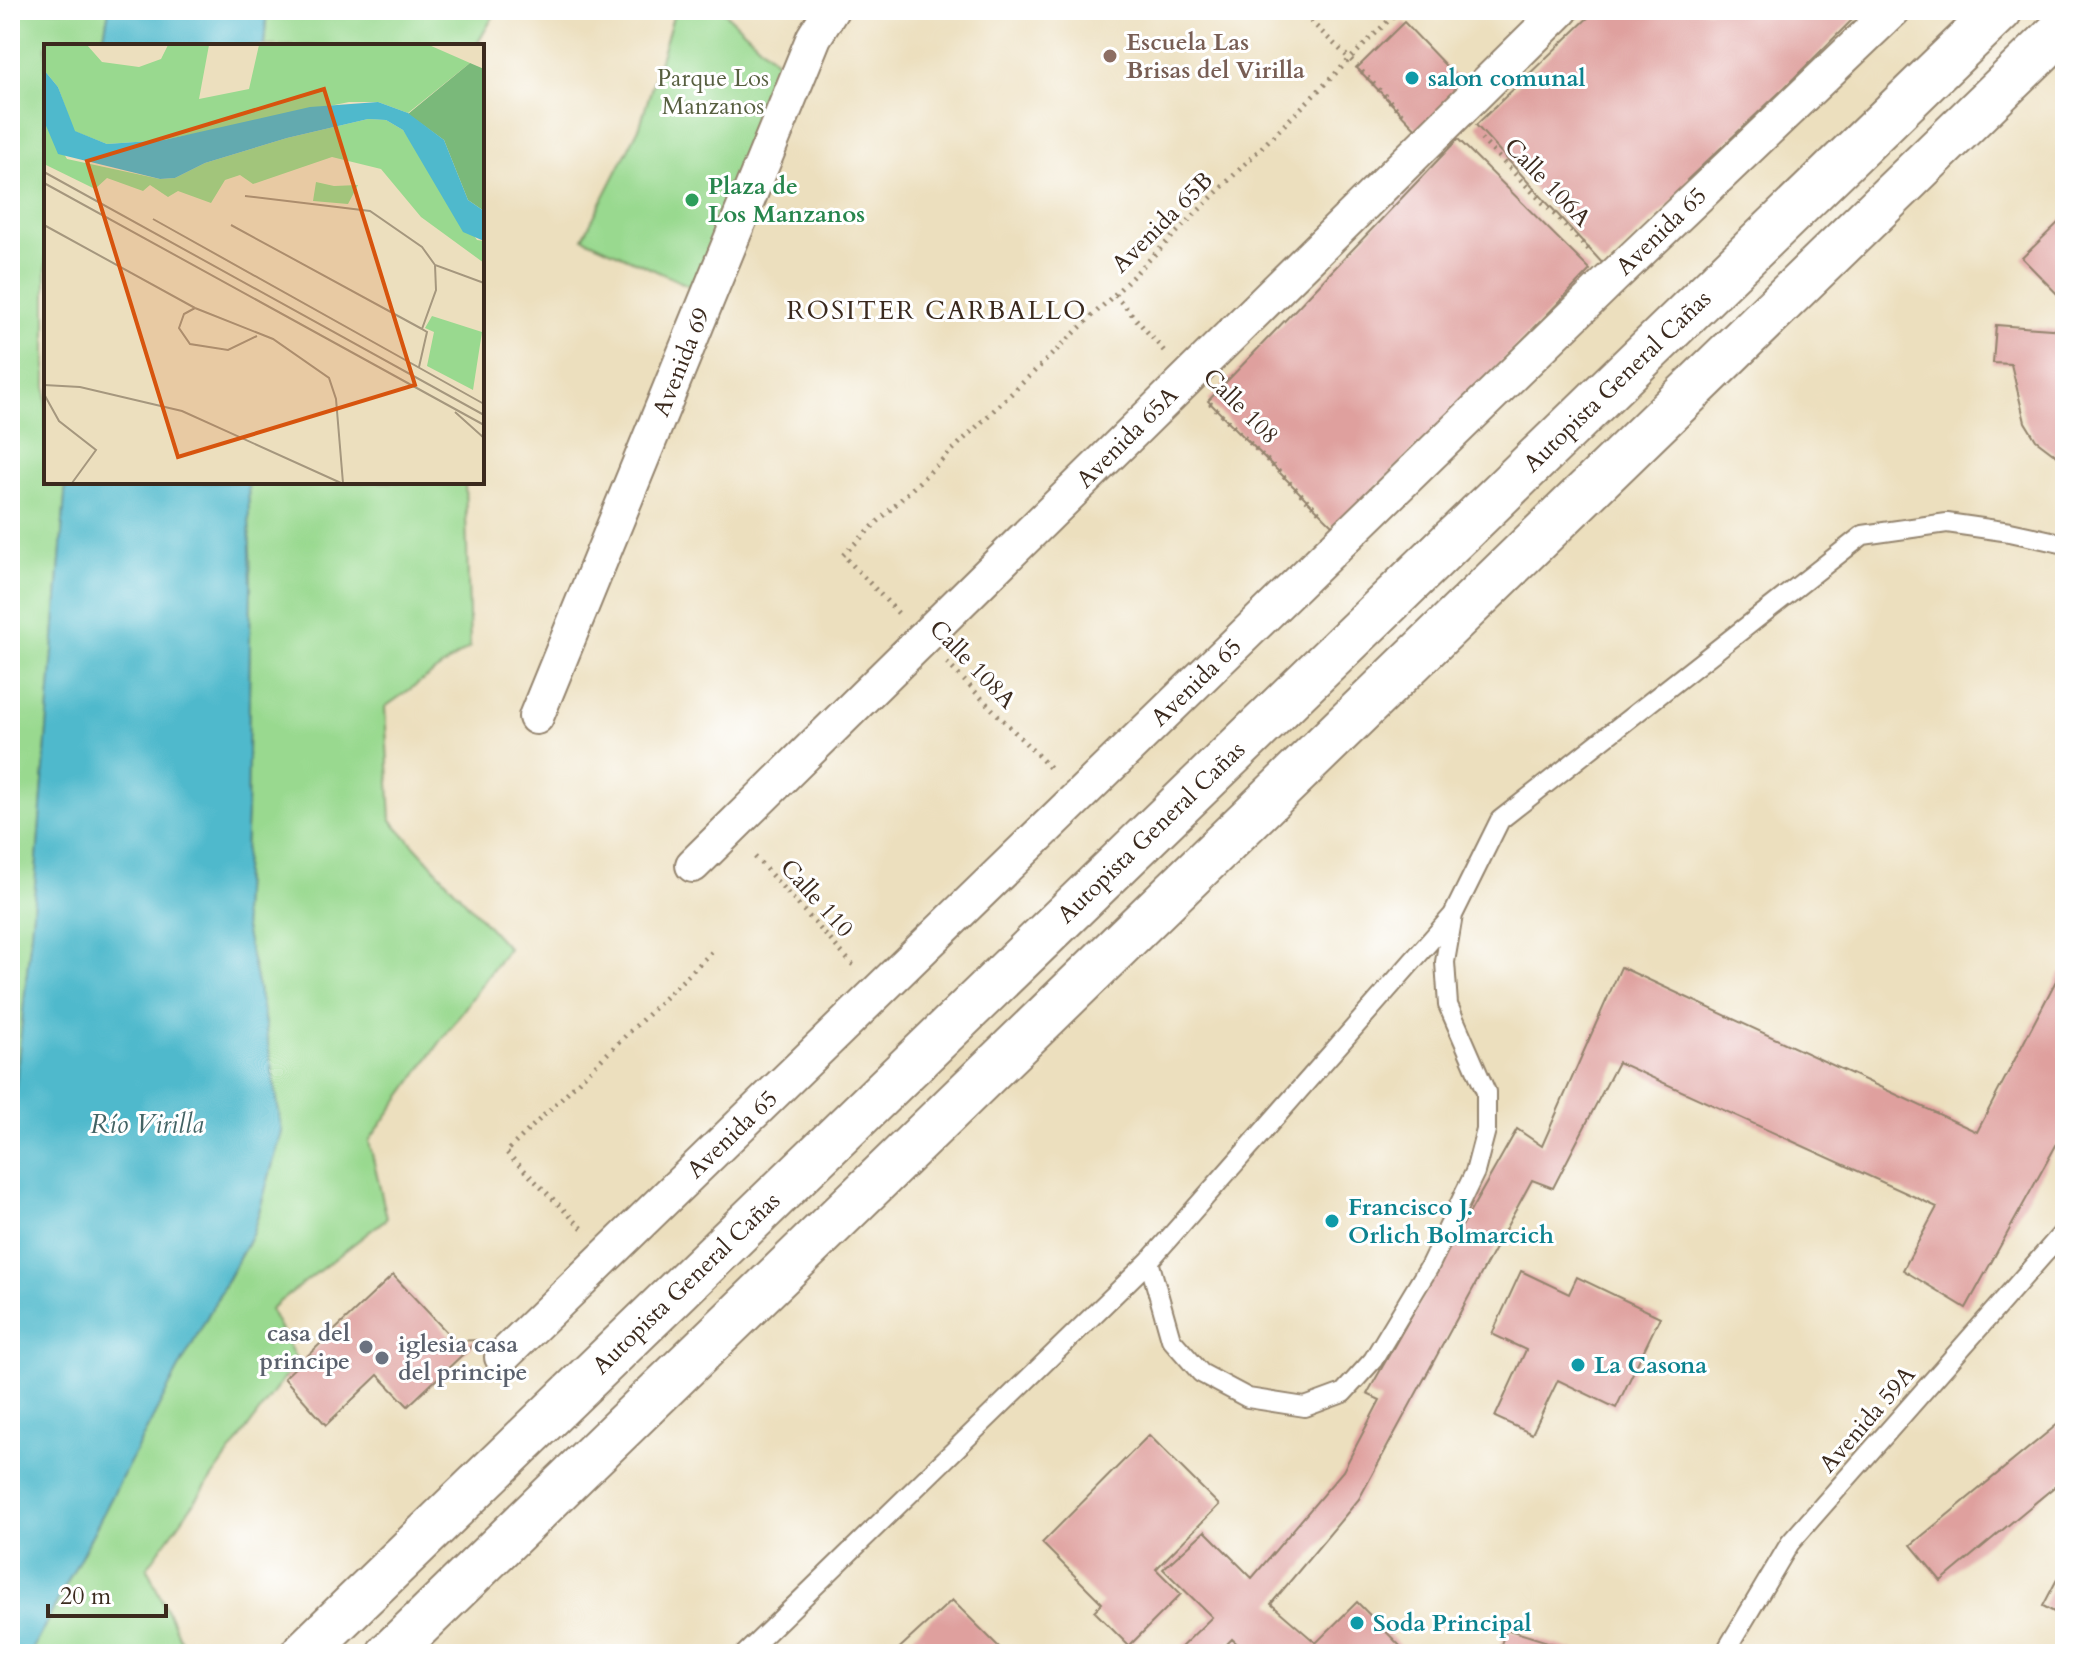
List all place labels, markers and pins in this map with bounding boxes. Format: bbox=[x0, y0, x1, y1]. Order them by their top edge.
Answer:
place label: Escuela Las Brisas del Virilla bbox=[1126, 26, 1305, 87]
marker: Escuela Las Brisas del Virilla bbox=[1101, 47, 1119, 65]
place label: salon comunal bbox=[1428, 62, 1586, 95]
marker: salon comunal bbox=[1403, 69, 1421, 87]
place label: Plaza de Los Manzanos bbox=[708, 170, 865, 231]
marker: Plaza de Los Manzanos bbox=[683, 191, 701, 209]
place label: Francisco J. Orlich Bolmarcich bbox=[1348, 1191, 1554, 1252]
marker: Francisco J. Orlich Bolmarcich bbox=[1323, 1212, 1341, 1230]
place label: casa del principe bbox=[260, 1317, 350, 1378]
place label: iglesia casa del principe bbox=[398, 1328, 527, 1389]
marker: casa del principe bbox=[357, 1338, 375, 1356]
marker: iglesia casa del principe bbox=[373, 1349, 391, 1367]
place label: La Casona bbox=[1594, 1349, 1707, 1382]
marker: La Casona bbox=[1569, 1356, 1587, 1374]
place label: Soda Principal bbox=[1373, 1607, 1532, 1640]
marker: Soda Principal bbox=[1348, 1614, 1366, 1632]

